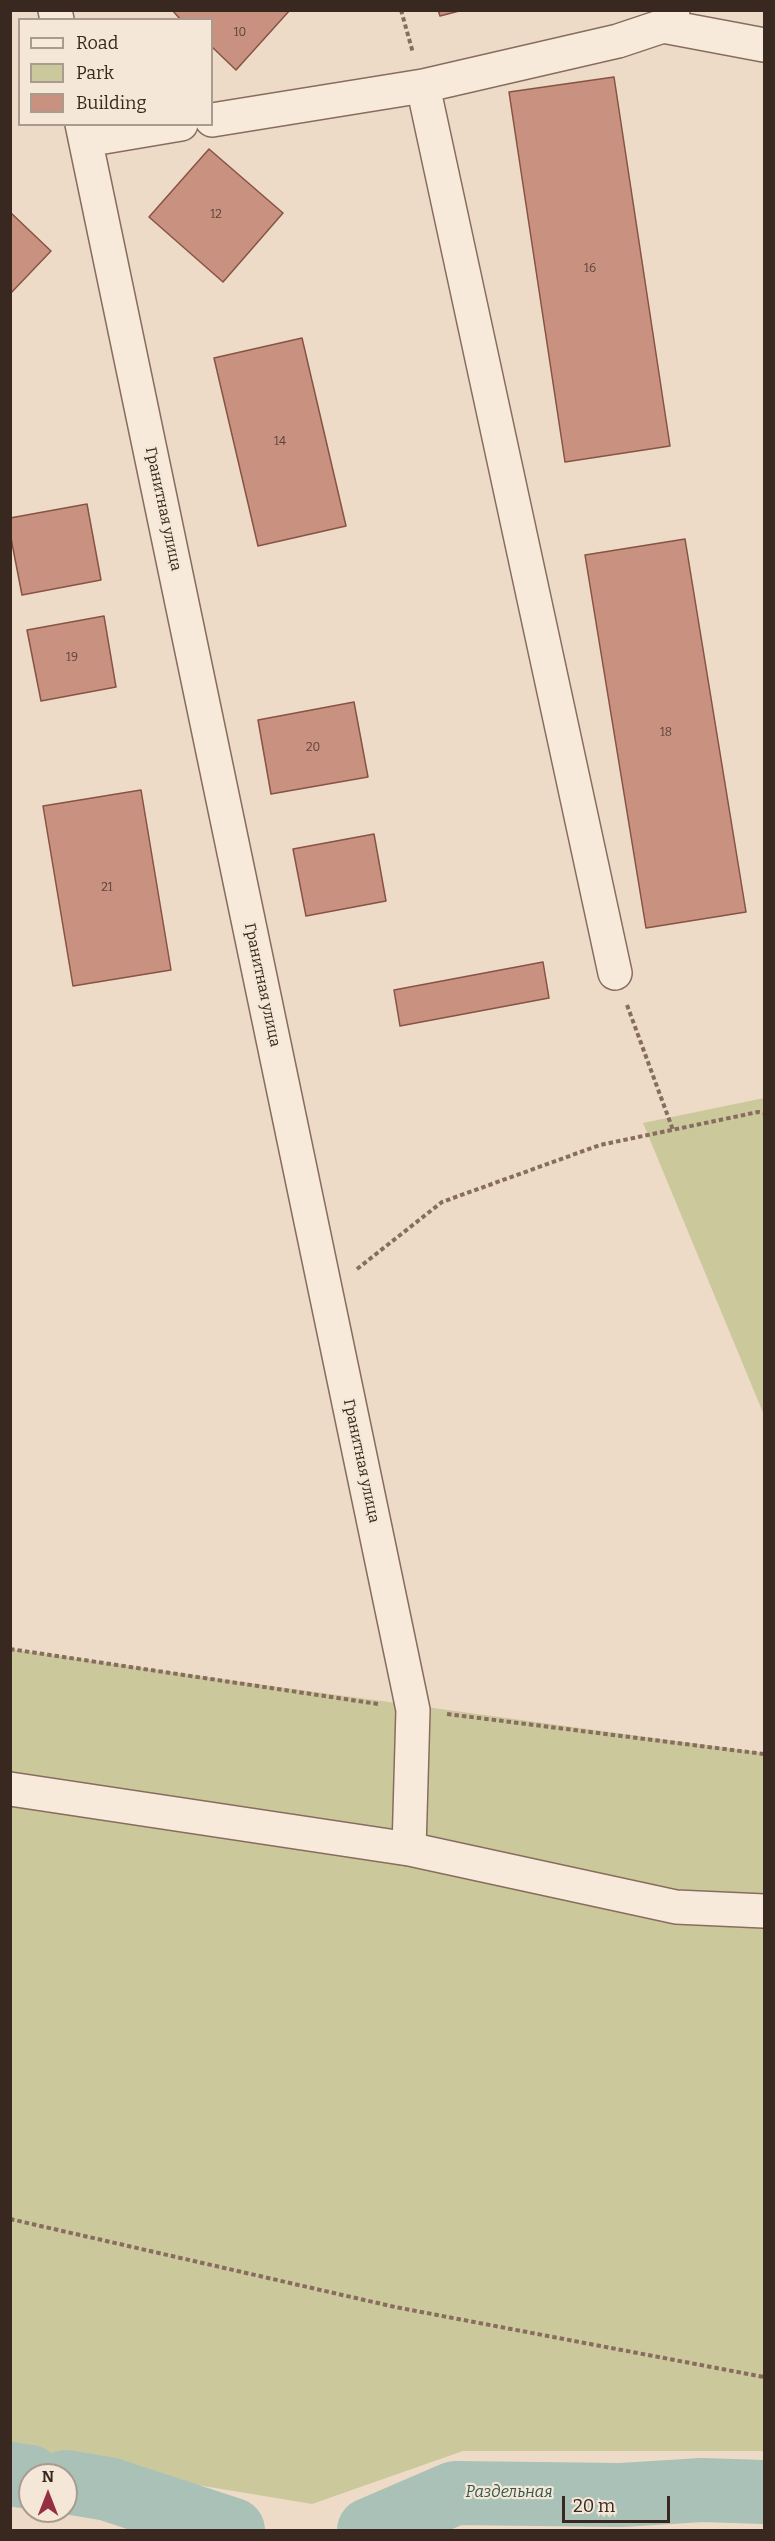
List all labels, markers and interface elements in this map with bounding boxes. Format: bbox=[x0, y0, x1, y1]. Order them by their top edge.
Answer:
legend bbox=[18, 18, 213, 126]
house number: 10 bbox=[234, 26, 246, 40]
text: Road bbox=[76, 32, 118, 54]
text: Park bbox=[76, 62, 114, 84]
text: Building bbox=[76, 92, 147, 114]
house number: 12 bbox=[210, 208, 222, 222]
house number: 16 bbox=[584, 262, 596, 276]
house number: 14 bbox=[274, 435, 286, 449]
street label: Гранитная улица bbox=[141, 445, 185, 573]
house number: 19 bbox=[66, 651, 78, 665]
house number: 18 bbox=[660, 726, 672, 740]
house number: 20 bbox=[306, 741, 320, 755]
house number: 21 bbox=[101, 881, 113, 895]
street label: Гранитная улица bbox=[240, 921, 284, 1049]
street label: Гранитная улица bbox=[339, 1397, 383, 1525]
north arrow bbox=[18, 2463, 78, 2523]
text: N bbox=[42, 2467, 54, 2486]
water label: Раздельная bbox=[465, 2483, 553, 2503]
scale bar bbox=[565, 2484, 673, 2522]
text: 20 m bbox=[573, 2495, 615, 2517]

